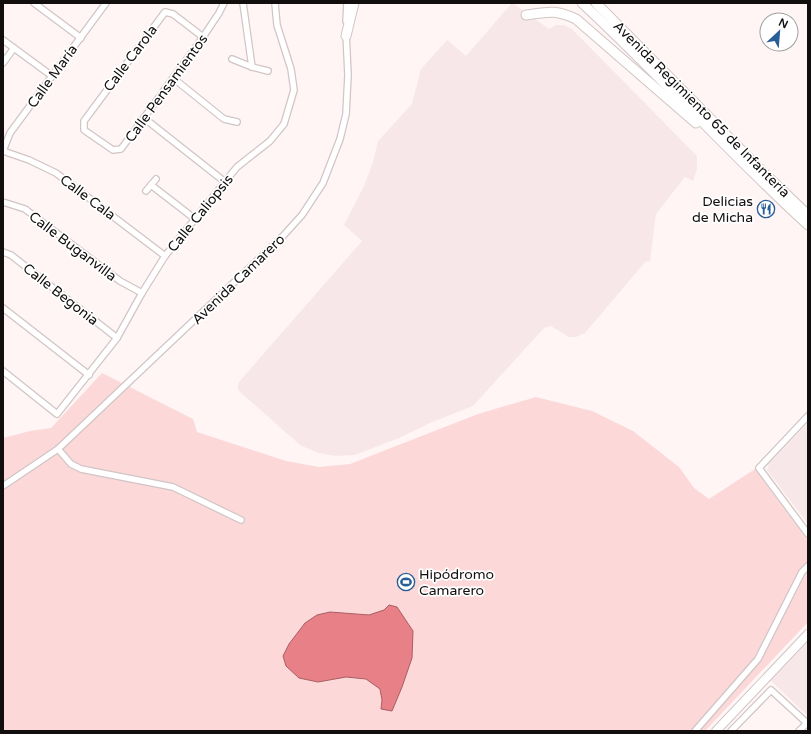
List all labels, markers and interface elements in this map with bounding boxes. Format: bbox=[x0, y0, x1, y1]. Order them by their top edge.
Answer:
north arrow bbox=[759, 12, 799, 52]
text: N bbox=[776, 16, 790, 31]
street label: Avenida Regimiento 65 de Infantería bbox=[610, 17, 794, 201]
street label: Calle Carola bbox=[100, 22, 161, 95]
street label: Calle Pensamientos bbox=[121, 31, 211, 146]
street label: Calle María bbox=[24, 41, 81, 111]
street label: Calle Cala bbox=[57, 171, 119, 224]
street label: Calle Caliopsis bbox=[164, 171, 237, 256]
place label: Delicias de Micha bbox=[692, 193, 753, 226]
restaurant icon: Delicias de Micha bbox=[756, 199, 776, 219]
street label: Calle Buganvilla bbox=[26, 208, 120, 285]
street label: Avenida Camarero bbox=[188, 231, 288, 328]
street label: Calle Begonia bbox=[20, 260, 102, 329]
place label: Hipódromo Camarero bbox=[419, 566, 494, 599]
sports icon: Hipódromo Camarero bbox=[396, 572, 416, 592]

